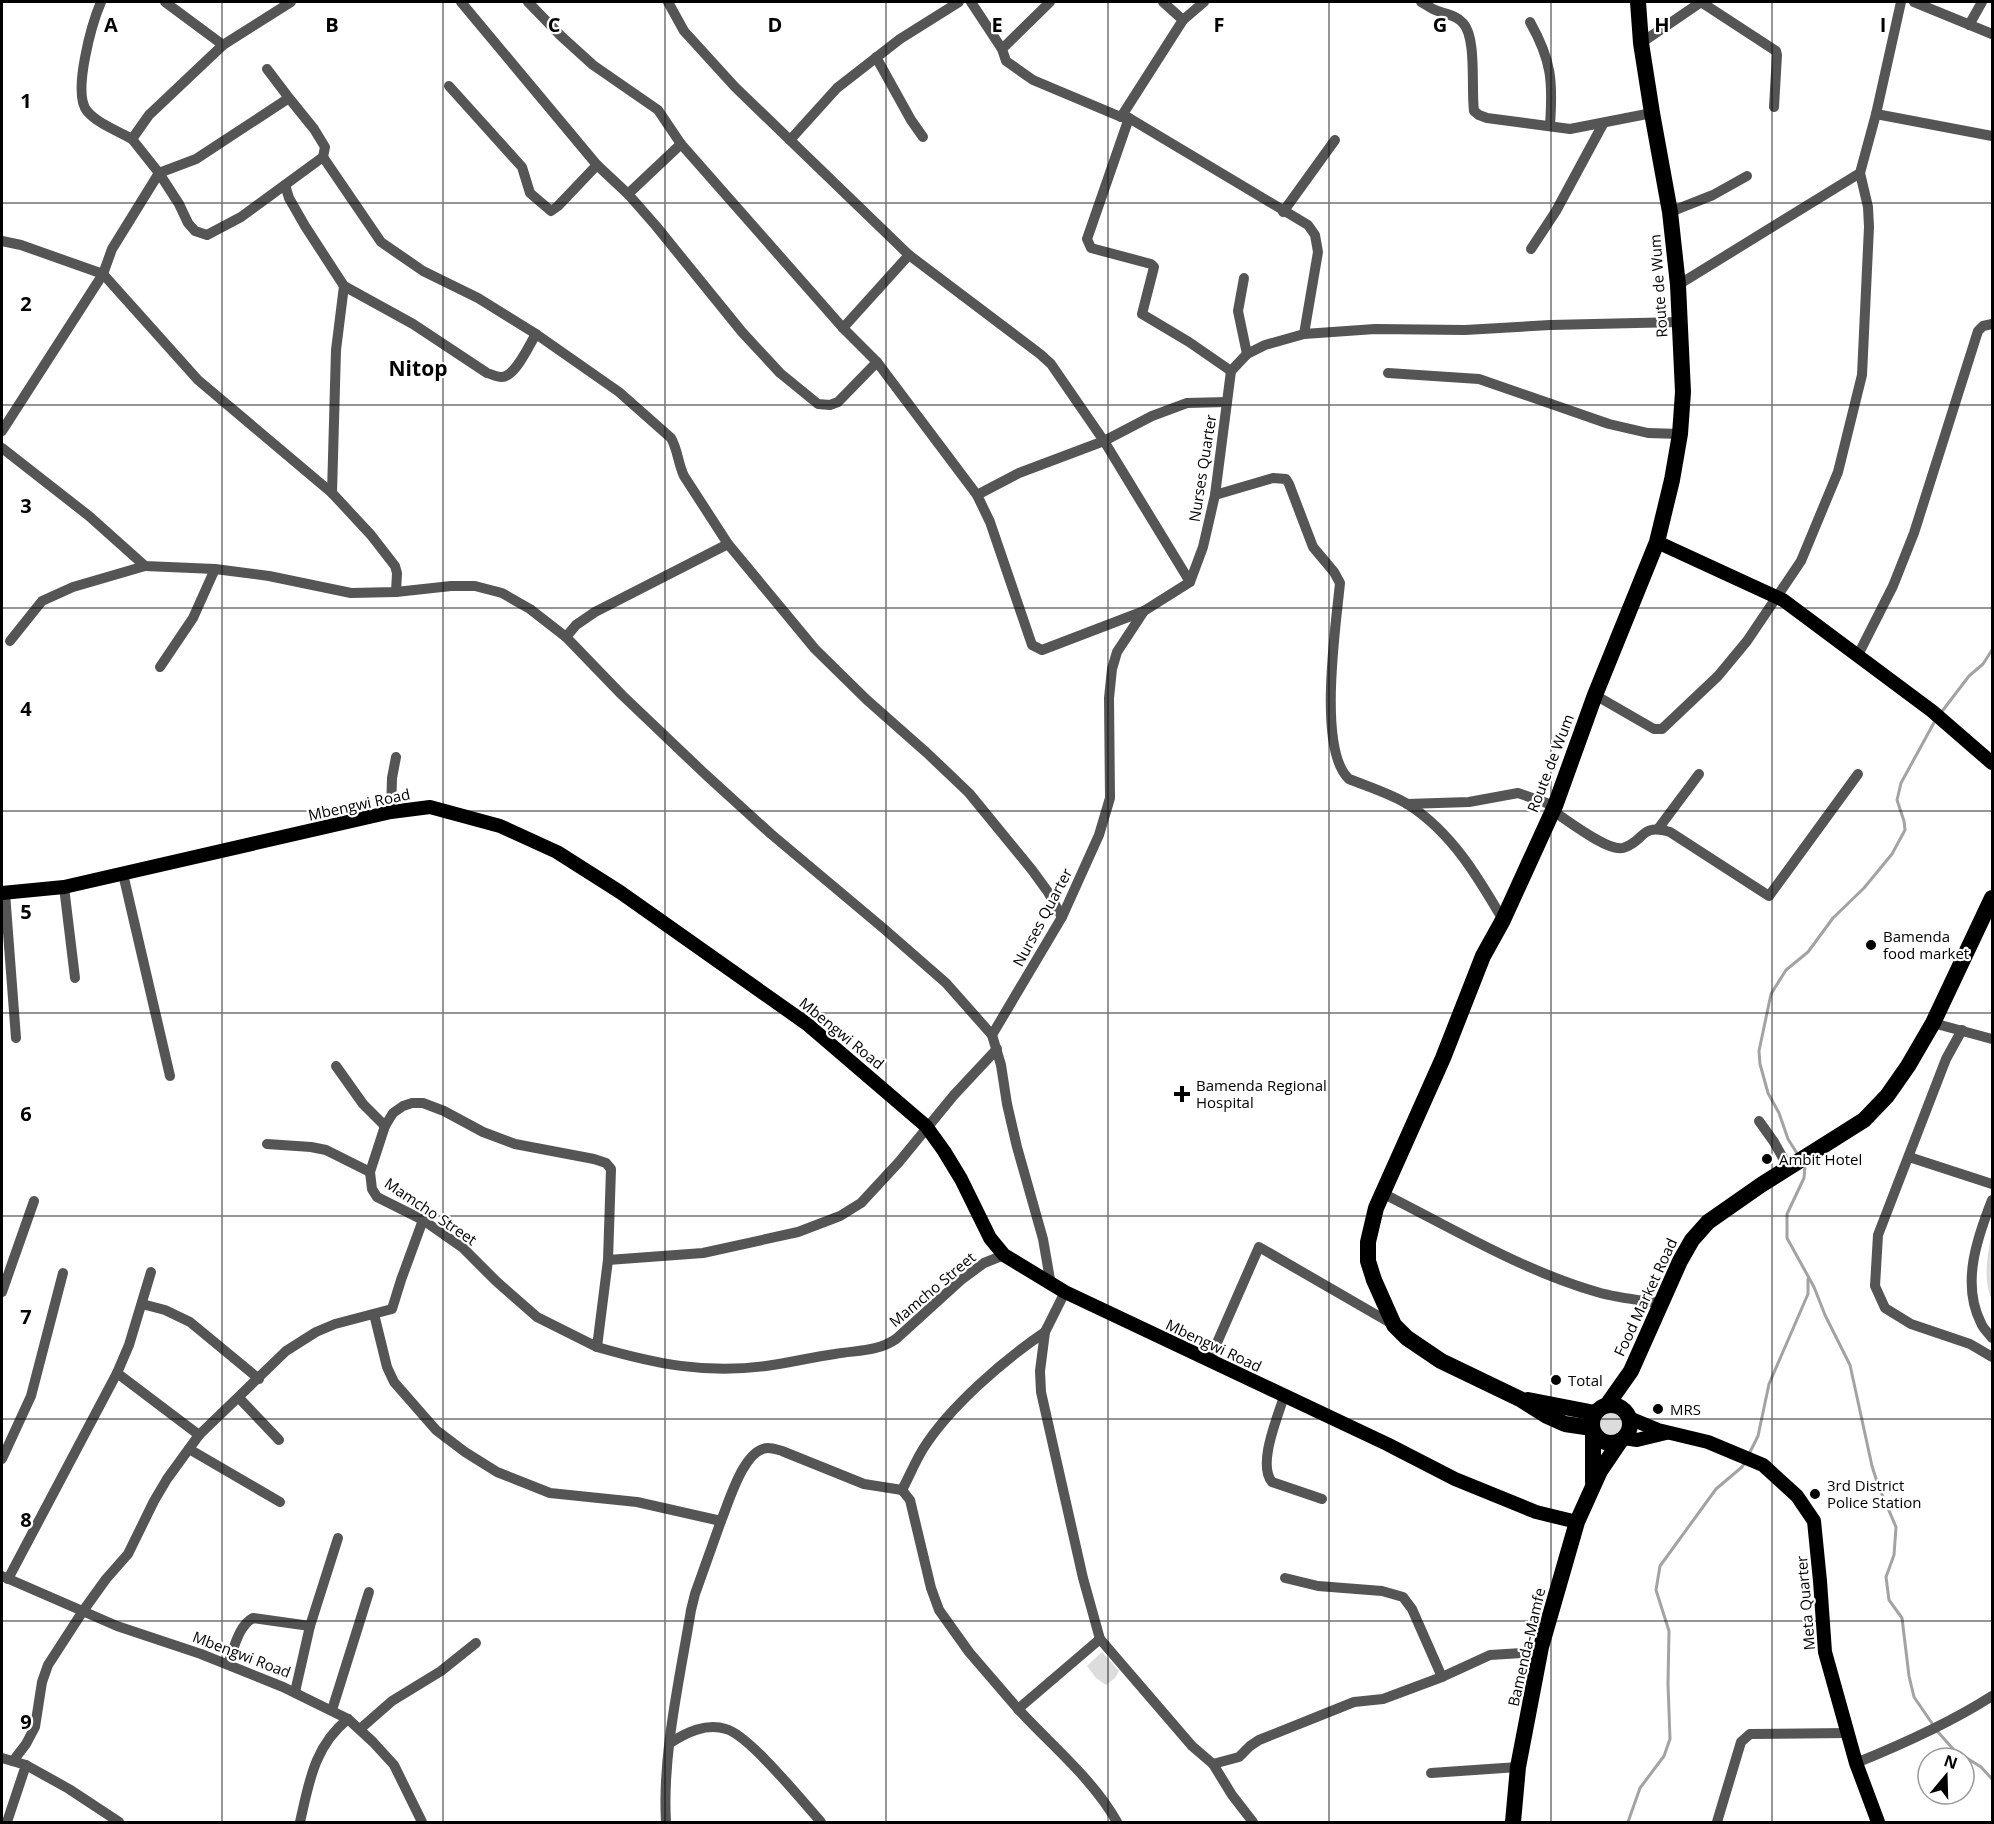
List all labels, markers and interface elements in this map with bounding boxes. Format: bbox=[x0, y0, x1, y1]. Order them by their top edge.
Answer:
text: A bbox=[104, 11, 118, 38]
text: B bbox=[325, 11, 339, 38]
text: C bbox=[548, 11, 561, 38]
text: D bbox=[768, 11, 782, 38]
text: E bbox=[991, 11, 1003, 38]
text: F bbox=[1214, 11, 1224, 38]
text: G bbox=[1433, 11, 1447, 38]
text: H bbox=[1654, 11, 1670, 38]
text: I bbox=[1880, 11, 1886, 38]
text: 1 bbox=[20, 87, 32, 114]
street label: Route de Wum bbox=[1644, 234, 1672, 338]
text: 2 bbox=[20, 290, 32, 317]
district label: Nitop bbox=[389, 354, 447, 382]
street label: Nurses Quarter bbox=[1184, 413, 1220, 523]
text: 3 bbox=[20, 492, 32, 519]
text: 4 bbox=[20, 695, 32, 722]
street label: Route de Wum bbox=[1522, 711, 1578, 815]
street label: Mbengwi Road bbox=[306, 783, 412, 825]
street label: Nurses Quarter bbox=[1008, 864, 1076, 970]
text: 5 bbox=[20, 898, 32, 925]
place label: Bamenda food market bbox=[1883, 926, 1969, 963]
marker: Bamenda food market bbox=[1864, 938, 1878, 952]
street label: Mbengwi Road bbox=[795, 993, 889, 1073]
place label: Bamenda Regional Hospital bbox=[1196, 1075, 1327, 1112]
marker: Bamenda Regional Hospital bbox=[1173, 1085, 1191, 1103]
text: 6 bbox=[20, 1100, 32, 1127]
place label: Ambit Hotel bbox=[1779, 1149, 1862, 1169]
marker: Ambit Hotel bbox=[1760, 1152, 1774, 1166]
street label: Mamcho Street bbox=[381, 1173, 481, 1249]
street label: Food Market Road bbox=[1609, 1235, 1681, 1359]
street label: Mamcho Street bbox=[885, 1247, 979, 1331]
text: 7 bbox=[20, 1303, 32, 1330]
street label: Mbengwi Road bbox=[1163, 1314, 1265, 1376]
place label: Total bbox=[1568, 1370, 1603, 1390]
marker: Total bbox=[1549, 1373, 1563, 1387]
place label: MRS bbox=[1670, 1399, 1701, 1419]
marker: MRS bbox=[1651, 1402, 1665, 1416]
place label: 3rd District Police Station bbox=[1827, 1475, 1921, 1512]
marker: 3rd District Police Station bbox=[1808, 1487, 1822, 1501]
text: 8 bbox=[20, 1506, 32, 1533]
street label: Meta Quarter bbox=[1791, 1555, 1819, 1651]
street label: Bamenda-Mamfe bbox=[1503, 1586, 1549, 1708]
street label: Mbengwi Road bbox=[190, 1626, 294, 1682]
text: 9 bbox=[20, 1708, 32, 1735]
north arrow bbox=[1916, 1746, 1976, 1806]
text: N bbox=[1941, 1749, 1961, 1774]

